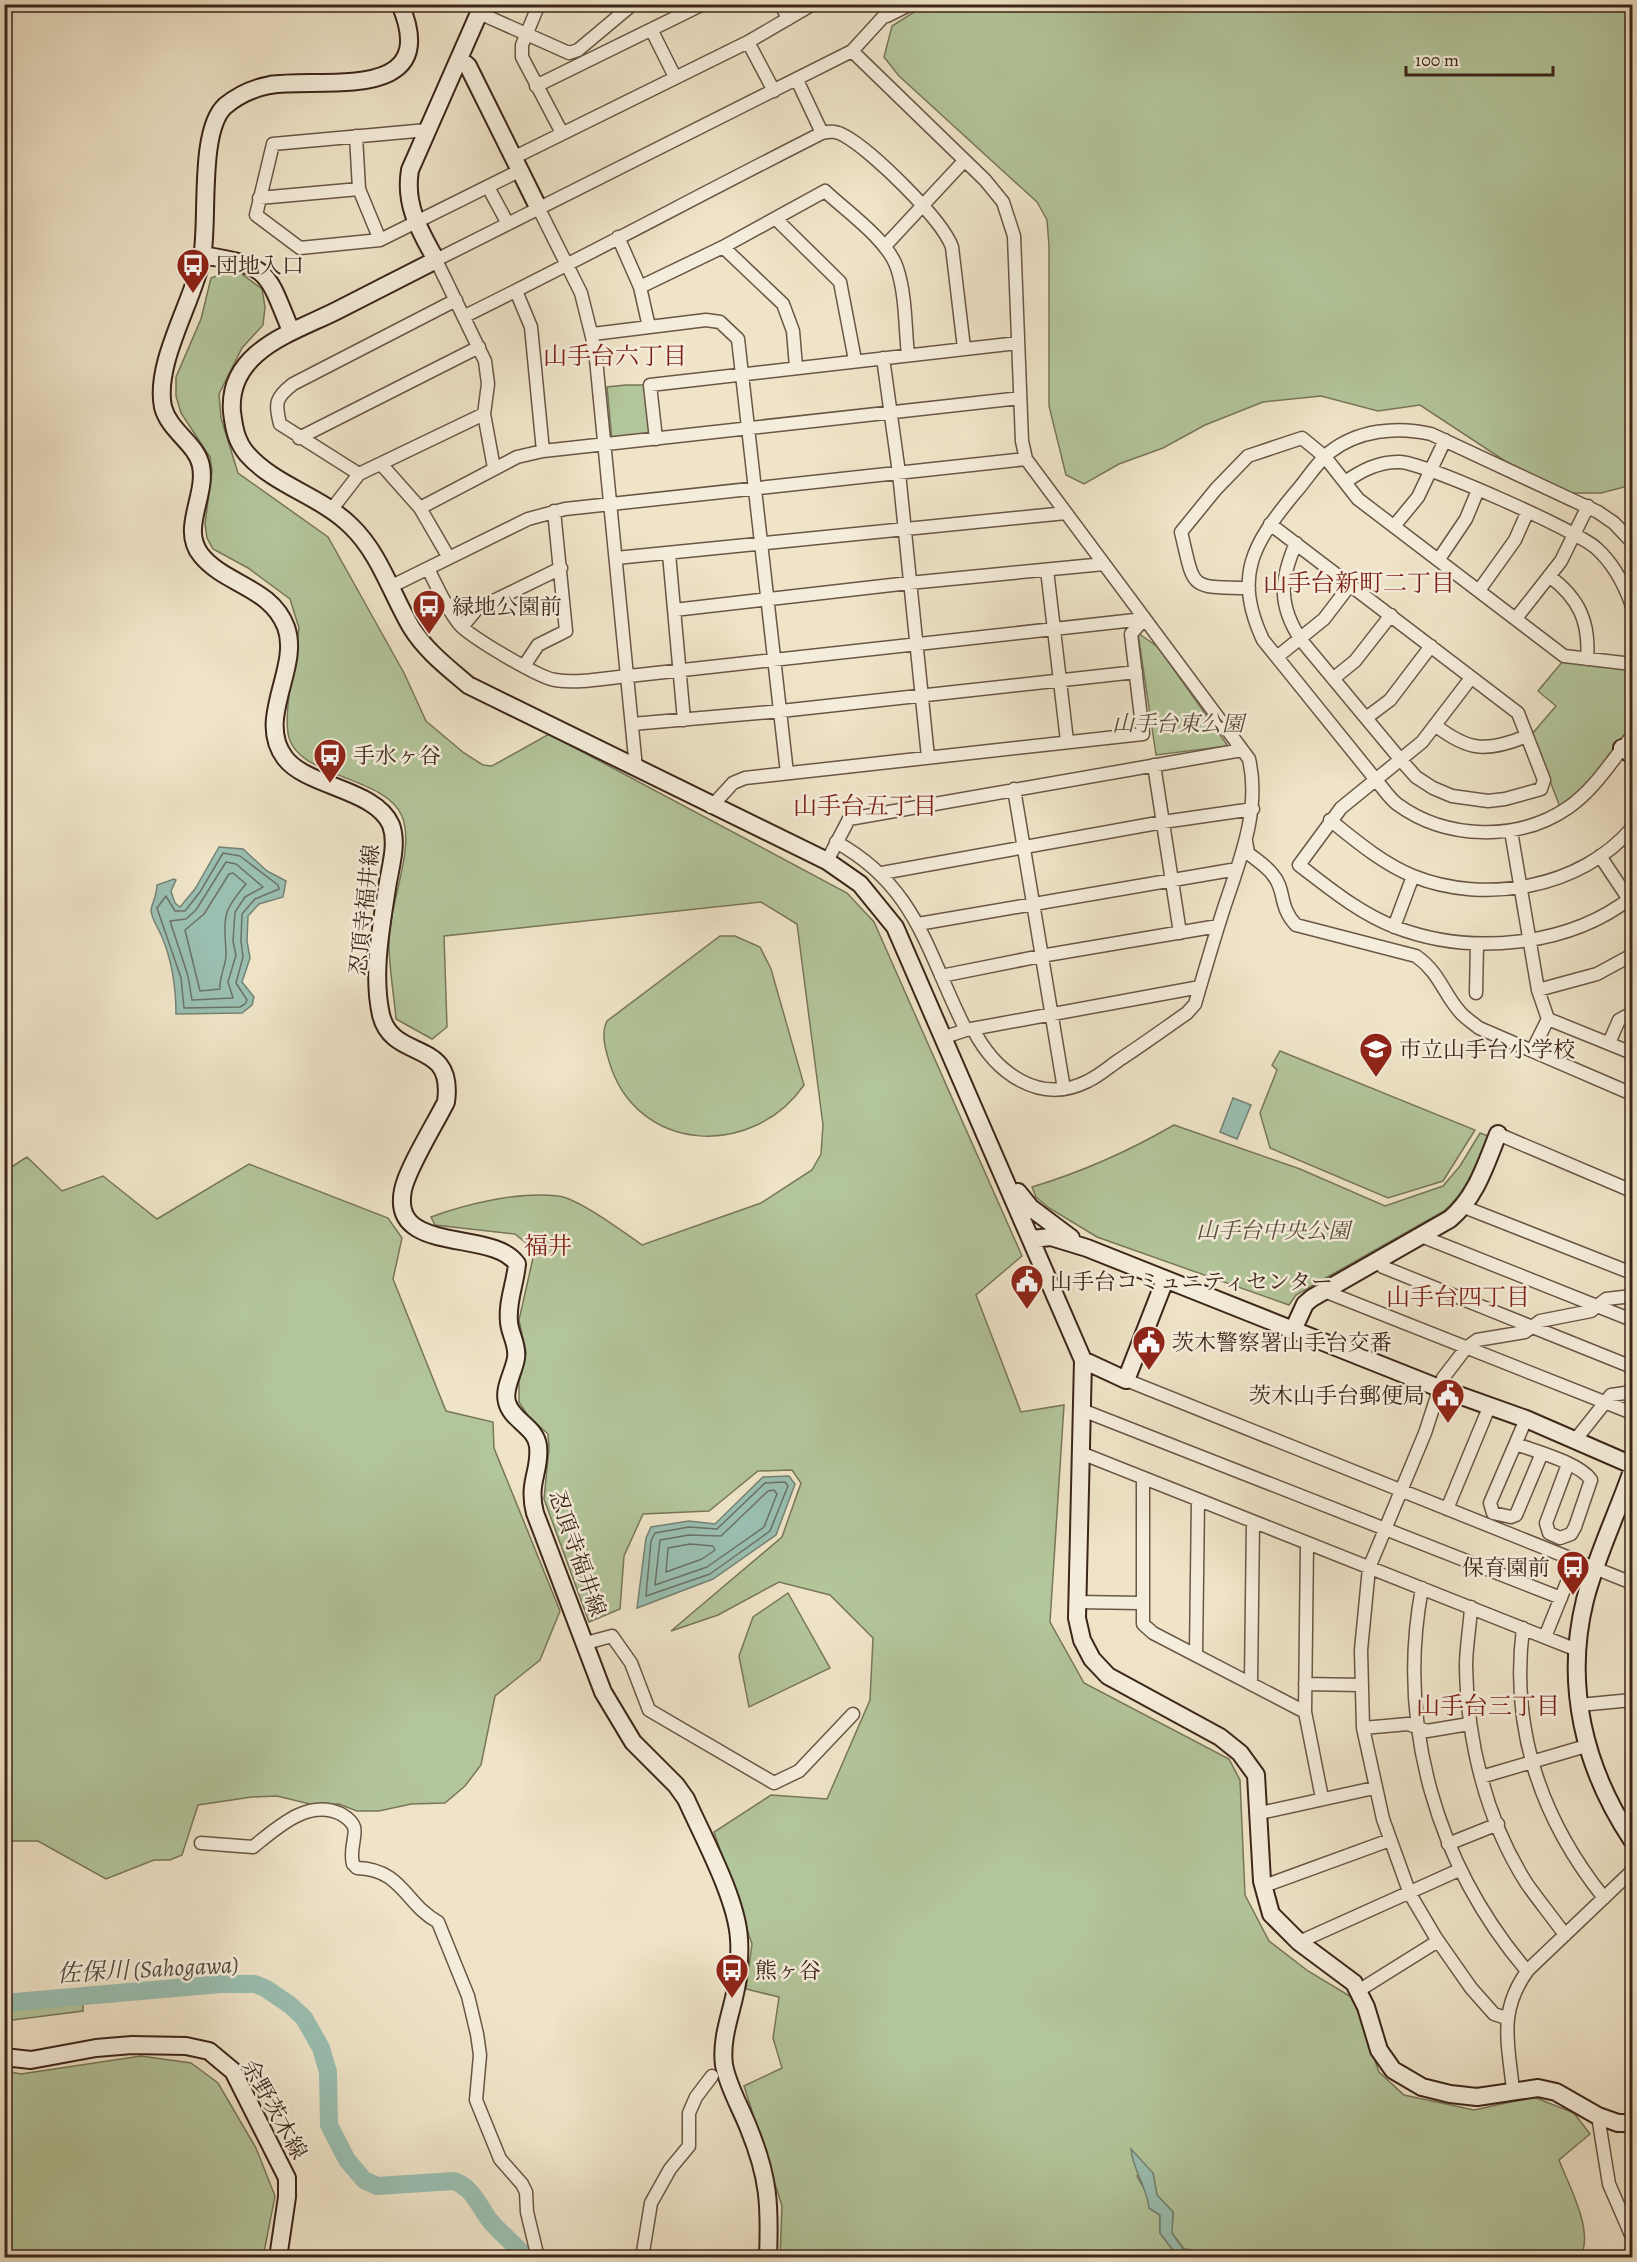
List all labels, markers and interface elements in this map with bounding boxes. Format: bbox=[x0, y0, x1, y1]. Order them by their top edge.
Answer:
scale bar bbox=[1406, 39, 1553, 77]
text: 100 m bbox=[1415, 48, 1459, 72]
bus stop icon: 団地入口 bbox=[175, 247, 211, 294]
place label: 団地入口 bbox=[216, 251, 304, 281]
district label: 山手台六丁目 bbox=[543, 340, 687, 372]
district label: 山手台新町二丁目 bbox=[1263, 567, 1455, 599]
bus stop icon: 緑地公園前 bbox=[411, 588, 447, 635]
place label: 緑地公園前 bbox=[452, 592, 562, 622]
park label: 山手台東公園 bbox=[1112, 709, 1247, 739]
bus stop icon: 手水ヶ谷 bbox=[312, 737, 348, 784]
place label: 手水ヶ谷 bbox=[353, 741, 441, 771]
district label: 山手台五丁目 bbox=[793, 790, 937, 822]
street label: 忍頂寺福井線 bbox=[343, 843, 387, 977]
school or university icon: 市立山手台小学校 bbox=[1358, 1031, 1394, 1078]
place label: 市立山手台小学校 bbox=[1399, 1035, 1575, 1065]
park label: 山手台中央公園 bbox=[1196, 1216, 1353, 1246]
district label: 福井 bbox=[524, 1230, 572, 1262]
public building icon: 山手台コミュニティセンター bbox=[1009, 1263, 1045, 1310]
place label: 山手台コミュニティセンター bbox=[1050, 1267, 1333, 1297]
district label: 山手台四丁目 bbox=[1386, 1281, 1530, 1313]
public building icon: 茨木警察署山手台交番 bbox=[1131, 1324, 1167, 1371]
place label: 茨木警察署山手台交番 bbox=[1172, 1328, 1392, 1358]
public building icon: 茨木山手台郵便局 bbox=[1430, 1377, 1466, 1424]
place label: 茨木山手台郵便局 bbox=[1249, 1381, 1425, 1411]
street label: 忍頂寺福井線 bbox=[541, 1486, 613, 1621]
bus stop icon: 保育園前 bbox=[1555, 1549, 1591, 1596]
place label: 保育園前 bbox=[1462, 1553, 1550, 1583]
district label: 山手台三丁目 bbox=[1416, 1690, 1560, 1722]
water label: 佐保川 (Sahogawa) bbox=[56, 1948, 240, 1990]
bus stop icon: 熊ヶ谷 bbox=[714, 1952, 750, 1999]
place label: 熊ヶ谷 bbox=[755, 1956, 821, 1986]
street label: 余野茨木線 bbox=[234, 2054, 314, 2165]

